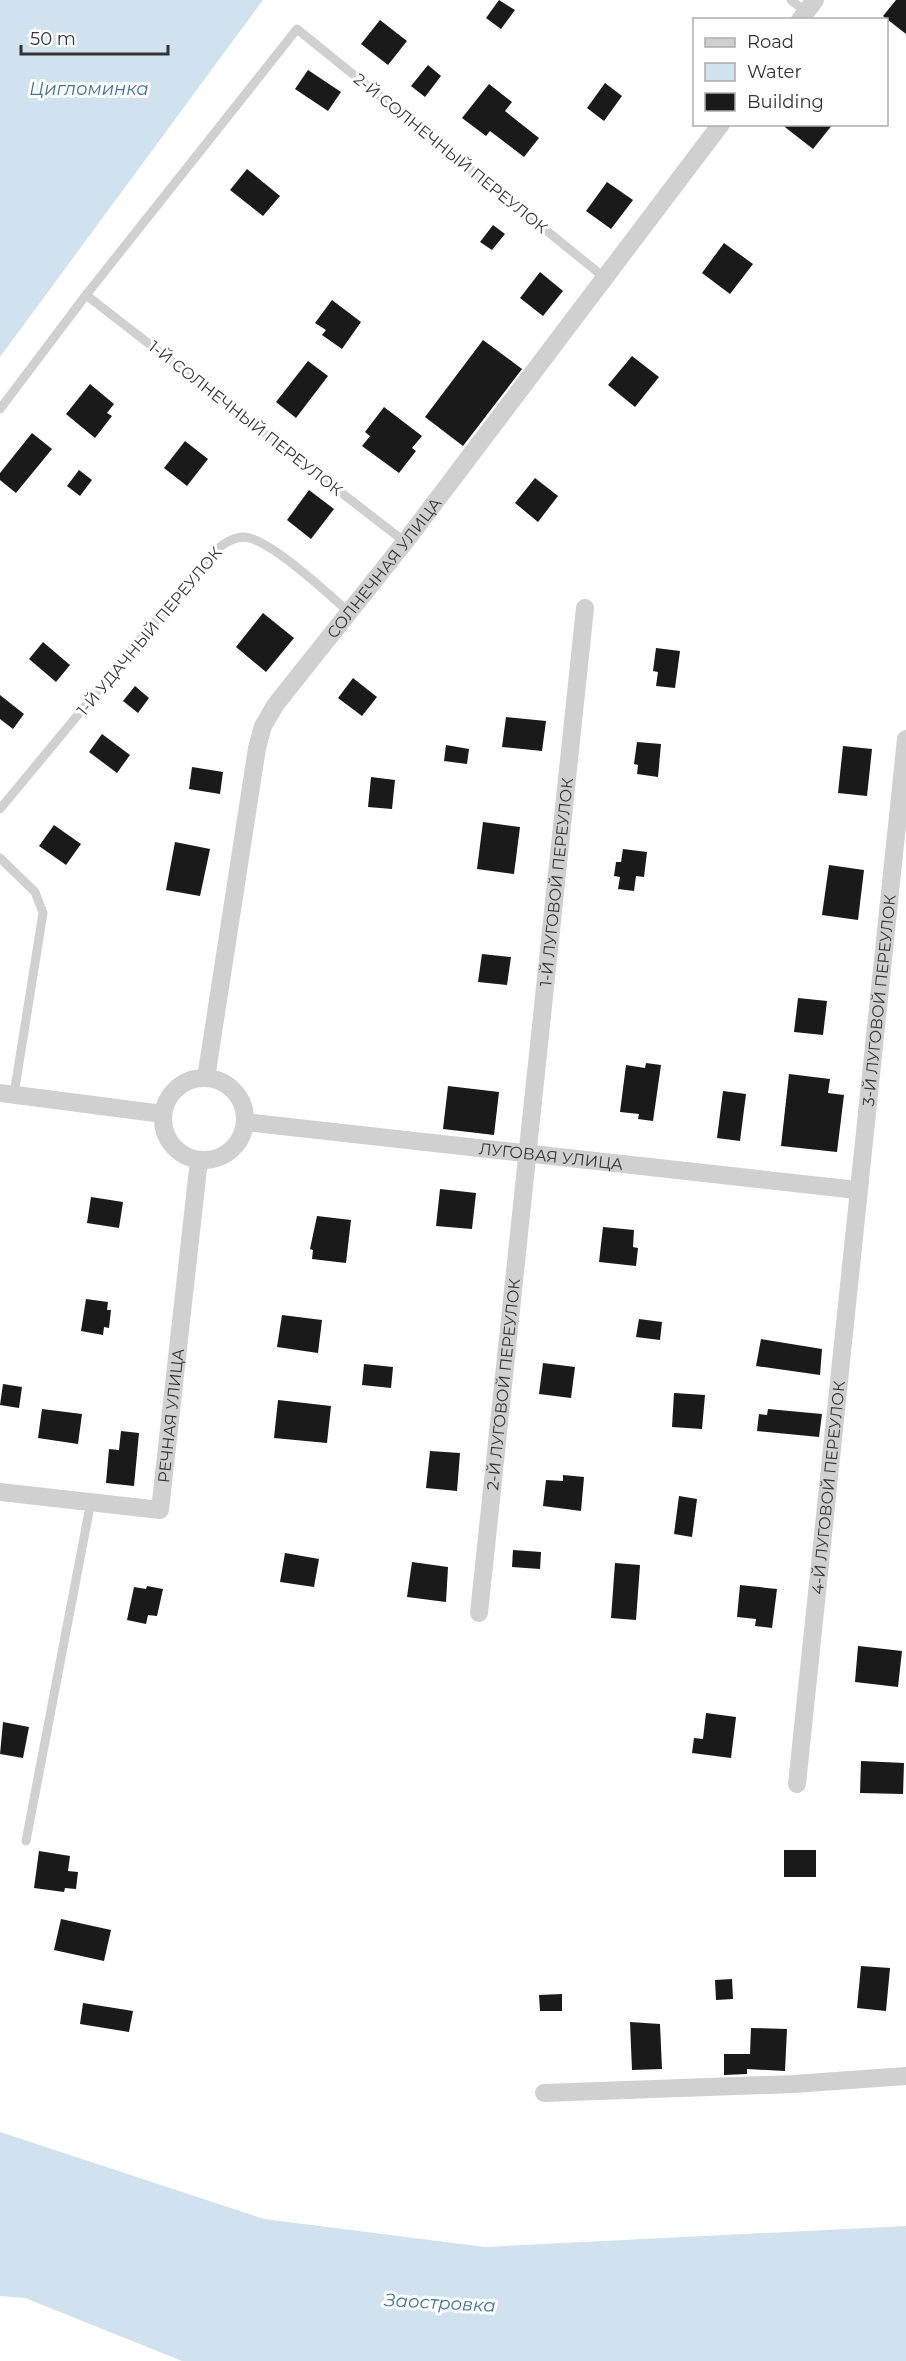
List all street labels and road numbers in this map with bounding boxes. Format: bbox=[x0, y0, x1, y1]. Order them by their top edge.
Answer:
street label: 2-Й СОЛНЕЧНЫЙ ПЕРЕУЛОК bbox=[350, 69, 551, 237]
street label: 1-Й СОЛНЕЧНЫЙ ПЕРЕУЛОК bbox=[145, 337, 346, 500]
street label: СОЛНЕЧНАЯ УЛИЦА bbox=[323, 494, 445, 642]
street label: 1-Й УДАЧНЫЙ ПЕРЕУЛОК bbox=[73, 543, 226, 720]
street label: 1-Й ЛУГОВОЙ ПЕРЕУЛОК bbox=[536, 777, 577, 987]
street label: 3-Й ЛУГОВОЙ ПЕРЕУЛОК bbox=[859, 893, 900, 1107]
street label: ЛУГОВАЯ УЛИЦА bbox=[478, 1139, 624, 1174]
street label: 2-Й ЛУГОВОЙ ПЕРЕУЛОК bbox=[483, 1277, 524, 1491]
street label: РЕЧНАЯ УЛИЦА bbox=[154, 1347, 188, 1484]
street label: 4-Й ЛУГОВОЙ ПЕРЕУЛОК bbox=[808, 1380, 849, 1595]

